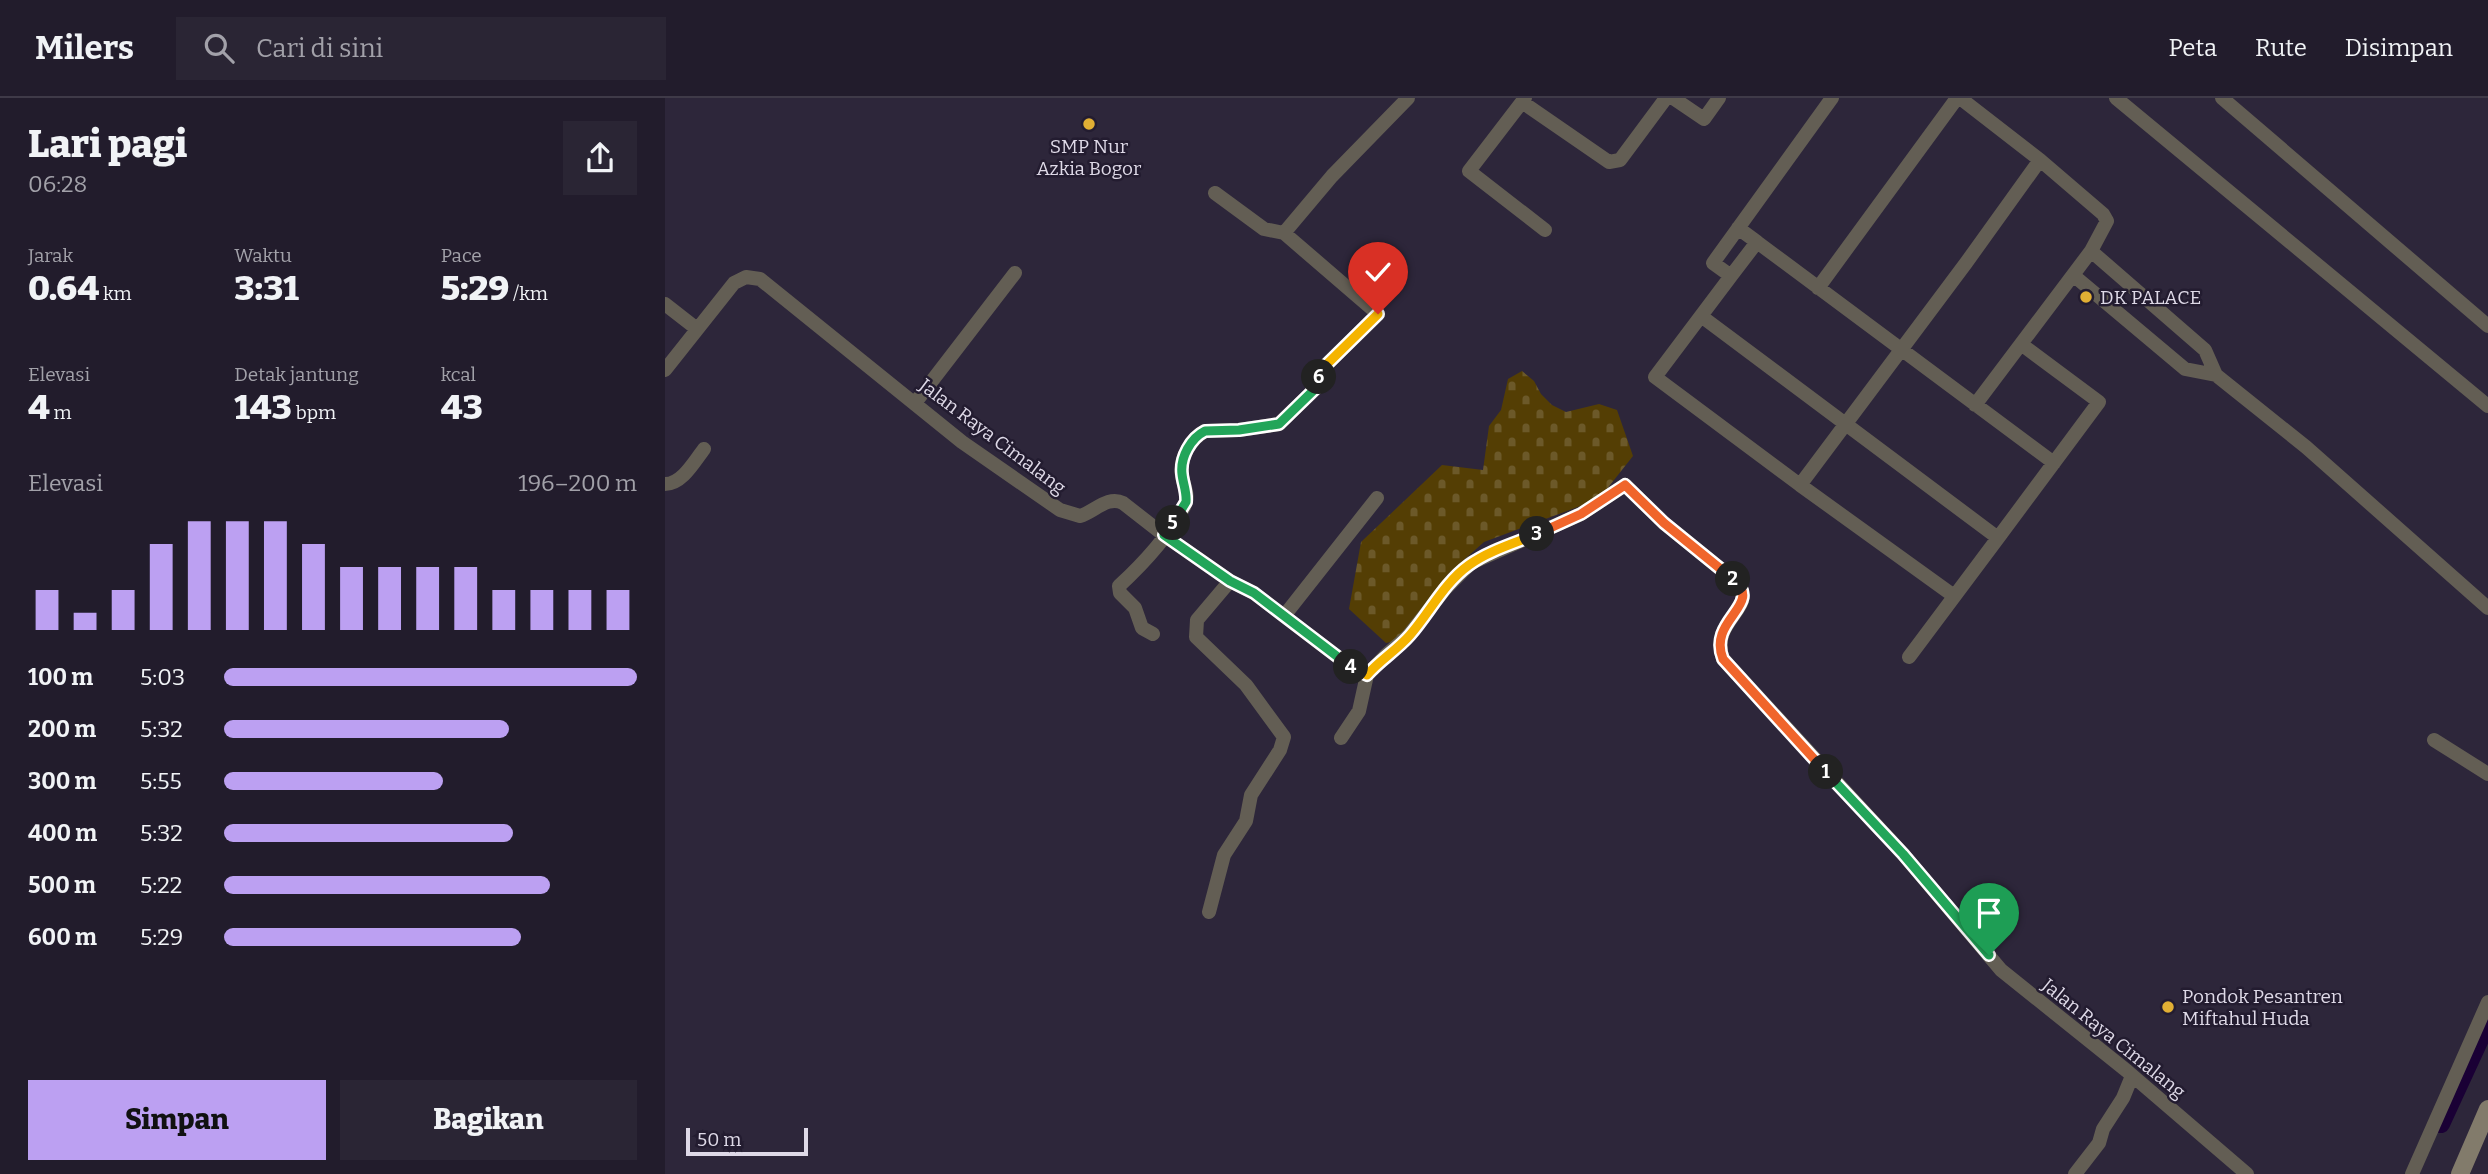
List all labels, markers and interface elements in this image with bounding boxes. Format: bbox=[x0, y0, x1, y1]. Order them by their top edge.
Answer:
search box bbox=[176, 17, 666, 80]
text: Milers bbox=[35, 28, 134, 68]
icon: search bbox=[200, 29, 238, 67]
text: Cari di sini bbox=[256, 33, 383, 64]
text: Peta bbox=[2168, 34, 2217, 62]
text: Rute bbox=[2255, 34, 2307, 62]
text: Disimpan bbox=[2345, 34, 2453, 62]
marker: SMP Nur Azkia Bogor bbox=[1081, 116, 1097, 132]
text: Lari pagi bbox=[28, 121, 187, 167]
button: share bbox=[563, 121, 637, 195]
place label: SMP Nur Azkia Bogor bbox=[1037, 135, 1142, 180]
text: 06:28 bbox=[28, 170, 87, 198]
pin bbox=[1348, 242, 1408, 314]
text: Jarak bbox=[28, 244, 73, 267]
text: Waktu bbox=[234, 244, 292, 267]
text: Pace bbox=[441, 244, 482, 267]
icon: check bbox=[1359, 253, 1397, 291]
text: 0.64 bbox=[28, 267, 99, 309]
text: 3:31 bbox=[234, 267, 299, 309]
text: 5:29 bbox=[441, 267, 509, 309]
text: km bbox=[99, 282, 132, 305]
text: /km bbox=[509, 282, 548, 305]
place label: DK PALACE bbox=[2100, 286, 2201, 309]
marker: DK PALACE bbox=[2078, 289, 2094, 305]
pin: 6 bbox=[1301, 360, 1337, 394]
text: Elevasi bbox=[28, 363, 90, 386]
text: Detak jantung bbox=[234, 363, 359, 386]
text: kcal bbox=[441, 363, 476, 386]
text: 6 bbox=[1313, 365, 1324, 388]
street label: Jalan Raya Cimalang bbox=[914, 373, 1071, 499]
text: 4 bbox=[28, 386, 50, 428]
text: 143 bbox=[234, 386, 292, 428]
text: 43 bbox=[441, 386, 483, 428]
text: m bbox=[50, 401, 72, 424]
text: bpm bbox=[292, 401, 336, 424]
text: Elevasi bbox=[28, 469, 103, 497]
text: 196–200 m bbox=[518, 469, 637, 497]
pin: 5 bbox=[1155, 506, 1191, 540]
text: 5 bbox=[1167, 511, 1178, 534]
pin: 3 bbox=[1519, 516, 1555, 551]
text: 3 bbox=[1531, 522, 1542, 545]
pin: 2 bbox=[1715, 561, 1751, 596]
text: 2 bbox=[1727, 567, 1738, 590]
pin: 4 bbox=[1333, 650, 1369, 684]
text: 4 bbox=[1345, 655, 1356, 678]
text: 100 m bbox=[28, 663, 93, 691]
text: 5:03 bbox=[140, 663, 185, 691]
text: 200 m bbox=[28, 715, 96, 743]
text: 5:32 bbox=[140, 715, 183, 743]
pin: 1 bbox=[1809, 754, 1843, 790]
text: 1 bbox=[1821, 760, 1830, 783]
text: 300 m bbox=[28, 767, 97, 795]
text: 5:55 bbox=[140, 767, 182, 795]
text: 400 m bbox=[28, 819, 97, 847]
text: 5:32 bbox=[140, 819, 183, 847]
text: 500 m bbox=[28, 871, 96, 899]
text: 5:22 bbox=[140, 871, 182, 899]
pin bbox=[1959, 883, 2019, 955]
icon: arrive bbox=[1970, 894, 2008, 932]
text: 600 m bbox=[28, 923, 97, 951]
text: 5:29 bbox=[140, 923, 183, 951]
street label: Jalan Raya Cimalang bbox=[2037, 973, 2190, 1103]
place label: Pondok Pesantren Miftahul Huda bbox=[2182, 985, 2343, 1030]
marker: Pondok Pesantren Miftahul Huda bbox=[2160, 999, 2176, 1015]
button: Simpan bbox=[28, 1080, 326, 1160]
button: Bagikan bbox=[340, 1080, 637, 1160]
scale bar bbox=[686, 1125, 809, 1157]
text: 50 m bbox=[697, 1128, 741, 1151]

